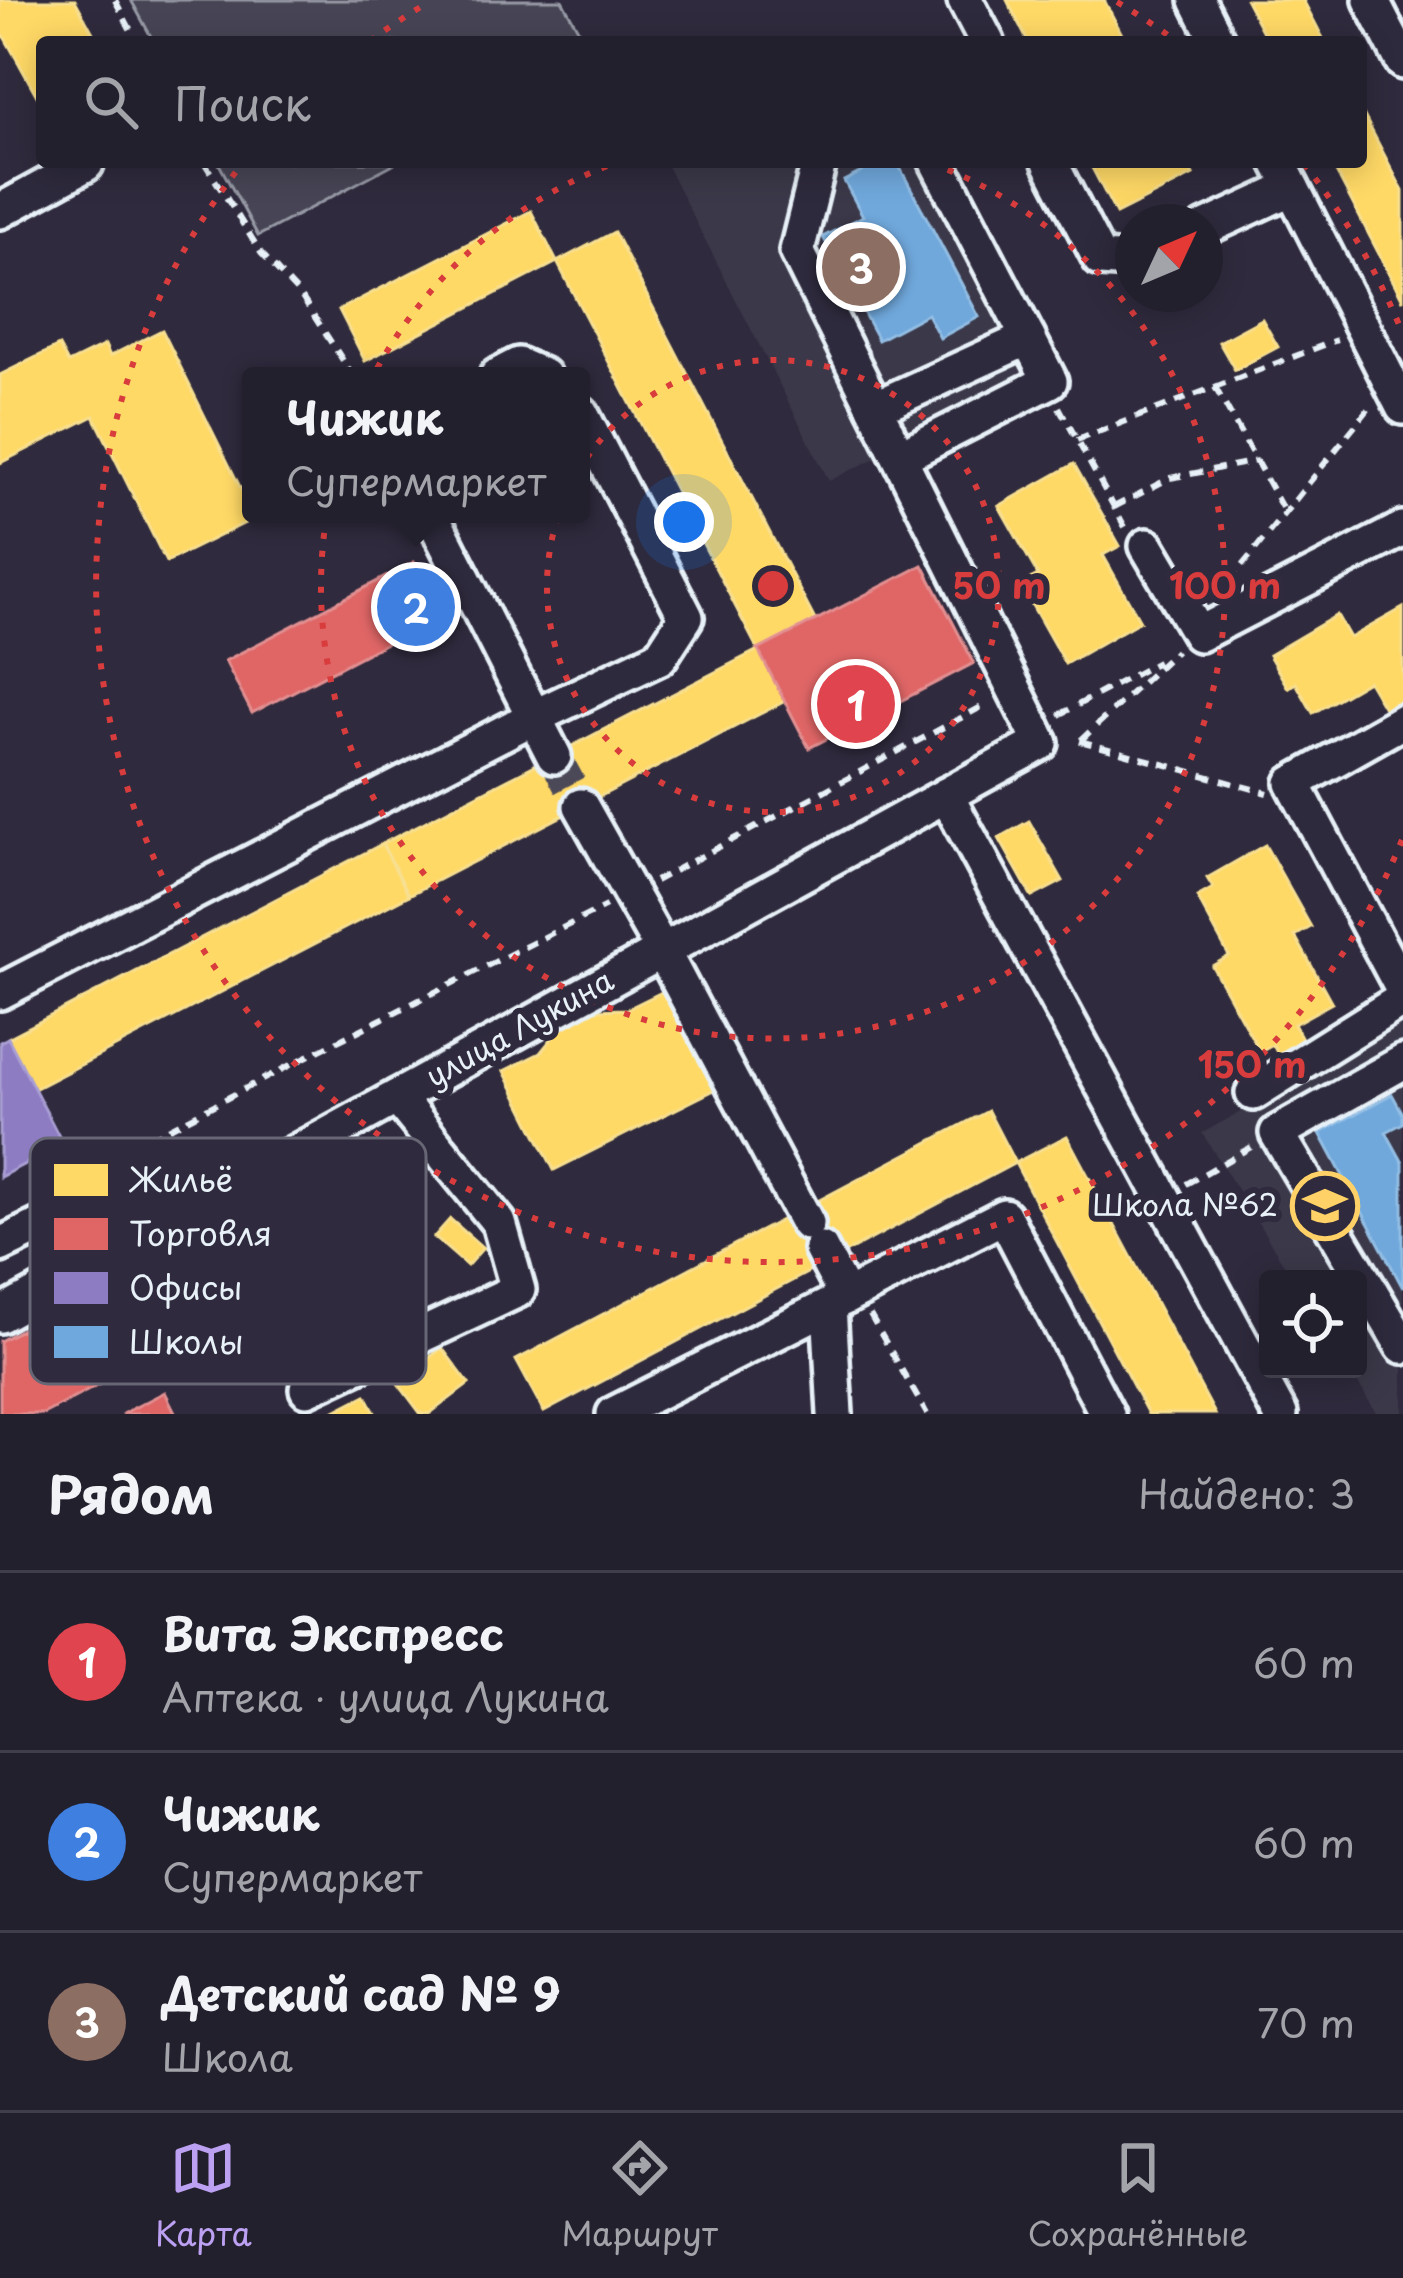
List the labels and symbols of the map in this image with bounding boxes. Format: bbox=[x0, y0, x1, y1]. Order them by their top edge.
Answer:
north arrow bbox=[1115, 204, 1223, 312]
pin: 3 bbox=[822, 222, 900, 312]
your location bbox=[654, 492, 714, 552]
text: 50 m bbox=[952, 557, 1046, 611]
text: 100 m bbox=[1169, 557, 1281, 611]
pin: 2 bbox=[377, 562, 455, 652]
centre of rings bbox=[752, 565, 794, 607]
pin: 1 bbox=[817, 659, 895, 749]
street label: улица Лукина bbox=[417, 956, 621, 1097]
text: 150 m bbox=[1197, 1036, 1307, 1090]
legend bbox=[30, 1138, 426, 1384]
text: Жильё bbox=[128, 1153, 233, 1203]
school or university icon: Школа №62 bbox=[1290, 1171, 1360, 1241]
place label: Школа №62 bbox=[1092, 1181, 1278, 1226]
text: Торговля bbox=[129, 1207, 272, 1257]
text: Офисы bbox=[129, 1261, 242, 1311]
text: Школы bbox=[129, 1315, 244, 1365]

